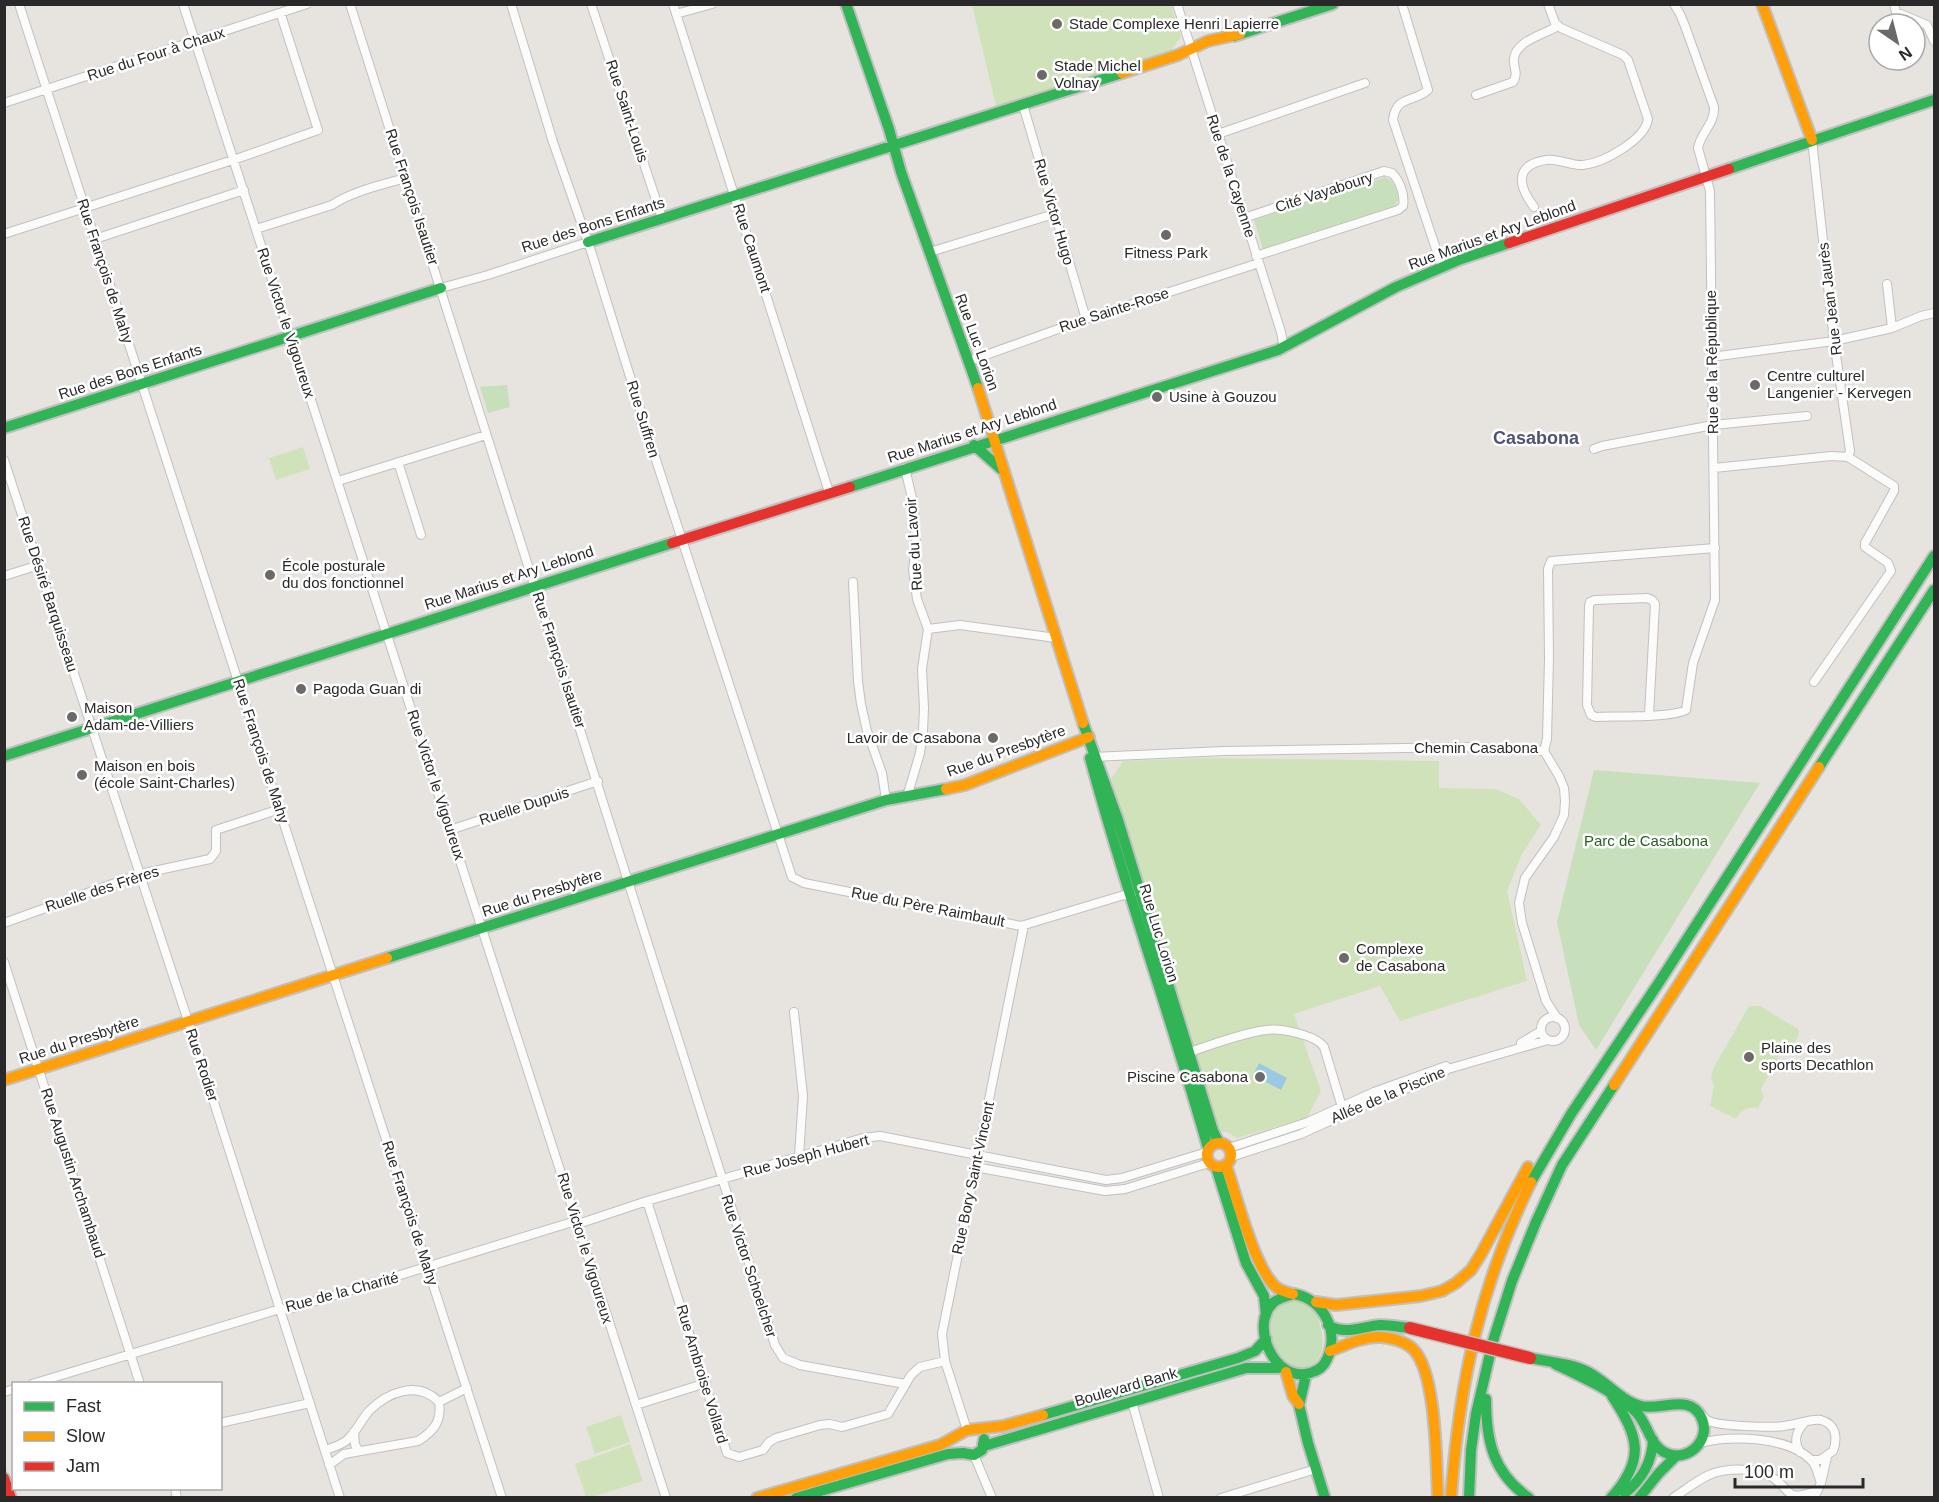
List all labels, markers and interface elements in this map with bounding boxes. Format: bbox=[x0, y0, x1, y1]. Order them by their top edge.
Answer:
north arrow bbox=[1867, 12, 1927, 72]
place label: Stade Complexe Henri Lapierre bbox=[1069, 15, 1279, 32]
marker: Stade Complexe Henri Lapierre bbox=[1050, 17, 1064, 31]
street label: Rue du Four à Chaux bbox=[85, 23, 227, 84]
text: N bbox=[1896, 44, 1915, 64]
street label: Rue Saint-Louis bbox=[603, 57, 652, 164]
place label: Stade Michel Volnay bbox=[1054, 57, 1141, 91]
marker: Stade Michel Volnay bbox=[1035, 68, 1049, 82]
street label: Rue de la Cayenne bbox=[1204, 112, 1259, 240]
street label: Rue François Isautier bbox=[382, 126, 443, 267]
street label: Rue Victor Hugo bbox=[1031, 157, 1078, 267]
street label: Cité Vayaboury bbox=[1273, 168, 1375, 215]
street label: Rue des Bons Enfants bbox=[519, 193, 666, 256]
street label: Rue François de Mahy bbox=[74, 196, 137, 346]
street label: Rue Marius et Ary Leblond bbox=[1406, 196, 1578, 273]
street label: Rue Caumont bbox=[730, 201, 775, 295]
marker: Fitness Park bbox=[1159, 228, 1173, 242]
street label: Rue Jean Jaurès bbox=[1814, 242, 1845, 356]
place label: Fitness Park bbox=[1124, 244, 1208, 261]
street label: Rue Victor le Vigoureux bbox=[254, 246, 319, 401]
street label: Rue Sainte-Rose bbox=[1057, 284, 1171, 335]
street label: Rue de la République bbox=[1702, 290, 1721, 434]
street label: Rue Luc Lorion bbox=[952, 291, 1003, 393]
street label: Rue des Bons Enfants bbox=[56, 340, 203, 403]
place label: Centre culturel Langenier - Kervegen bbox=[1767, 367, 1911, 401]
street label: Rue Suffren bbox=[624, 378, 663, 459]
marker: Centre culturel Langenier - Kervegen bbox=[1748, 378, 1762, 392]
place label: Usine à Gouzou bbox=[1169, 388, 1277, 405]
marker: Usine à Gouzou bbox=[1150, 390, 1164, 404]
street label: Rue Marius et Ary Leblond bbox=[885, 395, 1059, 466]
district label: Casabona bbox=[1493, 428, 1580, 448]
street label: Rue du Lavoir bbox=[902, 497, 925, 591]
street label: Rue Désiré Barquisseau bbox=[15, 514, 82, 674]
street label: Rue Marius et Ary Leblond bbox=[422, 542, 596, 613]
place label: École posturale du dos fonctionnel bbox=[282, 557, 404, 591]
marker: École posturale du dos fonctionnel bbox=[263, 568, 277, 582]
street label: Rue François Isautier bbox=[529, 589, 590, 730]
street label: Rue François de Mahy bbox=[230, 676, 293, 826]
place label: Pagoda Guan di bbox=[313, 680, 421, 697]
marker: Pagoda Guan di bbox=[294, 682, 308, 696]
place label: Maison Adam-de-Villiers bbox=[84, 699, 194, 733]
street label: Rue Victor le Vigoureux bbox=[404, 708, 469, 863]
marker: Maison Adam-de-Villiers bbox=[65, 710, 79, 724]
street label: Rue du Presbytère bbox=[944, 721, 1068, 780]
place label: Lavoir de Casabona bbox=[847, 729, 982, 746]
marker: Lavoir de Casabona bbox=[986, 731, 1000, 745]
street label: Chemin Casabona bbox=[1414, 739, 1539, 756]
place label: Maison en bois (école Saint-Charles) bbox=[94, 757, 235, 791]
marker: Maison en bois (école Saint-Charles) bbox=[75, 768, 89, 782]
street label: Ruelle Dupuis bbox=[477, 783, 571, 828]
park label: Parc de Casabona bbox=[1584, 832, 1709, 849]
street label: Ruelle des Frères bbox=[43, 862, 161, 915]
street label: Rue du Presbytère bbox=[480, 865, 604, 920]
street label: Rue Luc Lorion bbox=[1136, 882, 1182, 984]
street label: Rue du Père Raimbault bbox=[850, 883, 1007, 930]
place label: Complexe de Casabona bbox=[1356, 940, 1446, 974]
marker: Complexe de Casabona bbox=[1337, 951, 1351, 965]
street label: Rue du Presbytère bbox=[17, 1012, 141, 1067]
street label: Rue Rodier bbox=[183, 1026, 222, 1104]
place label: Plaine des sports Decathlon bbox=[1761, 1039, 1874, 1073]
marker: Plaine des sports Decathlon bbox=[1742, 1050, 1756, 1064]
street label: Allée de la Piscine bbox=[1328, 1063, 1448, 1126]
place label: Piscine Casabona bbox=[1127, 1068, 1249, 1085]
marker: Piscine Casabona bbox=[1253, 1070, 1267, 1084]
street label: Rue Augustin Archambaud bbox=[38, 1086, 109, 1260]
street label: Rue Bory Saint-Vincent bbox=[948, 1099, 997, 1256]
street label: Rue Joseph Hubert bbox=[741, 1130, 871, 1180]
street label: Rue François de Mahy bbox=[379, 1138, 442, 1288]
street label: Rue Victor le Vigoureux bbox=[554, 1170, 617, 1326]
street label: Rue Victor Schoelcher bbox=[718, 1192, 781, 1339]
street label: Rue de la Charité bbox=[283, 1268, 400, 1315]
street label: Rue Ambroise Vollard bbox=[673, 1302, 732, 1445]
street label: Boulevard Bank bbox=[1073, 1364, 1180, 1409]
legend bbox=[12, 1382, 222, 1490]
text: Fast bbox=[66, 1396, 101, 1416]
text: Slow bbox=[66, 1426, 106, 1446]
scale bar bbox=[1735, 1451, 1862, 1489]
text: Jam bbox=[66, 1456, 100, 1476]
text: 100 m bbox=[1744, 1462, 1794, 1482]

